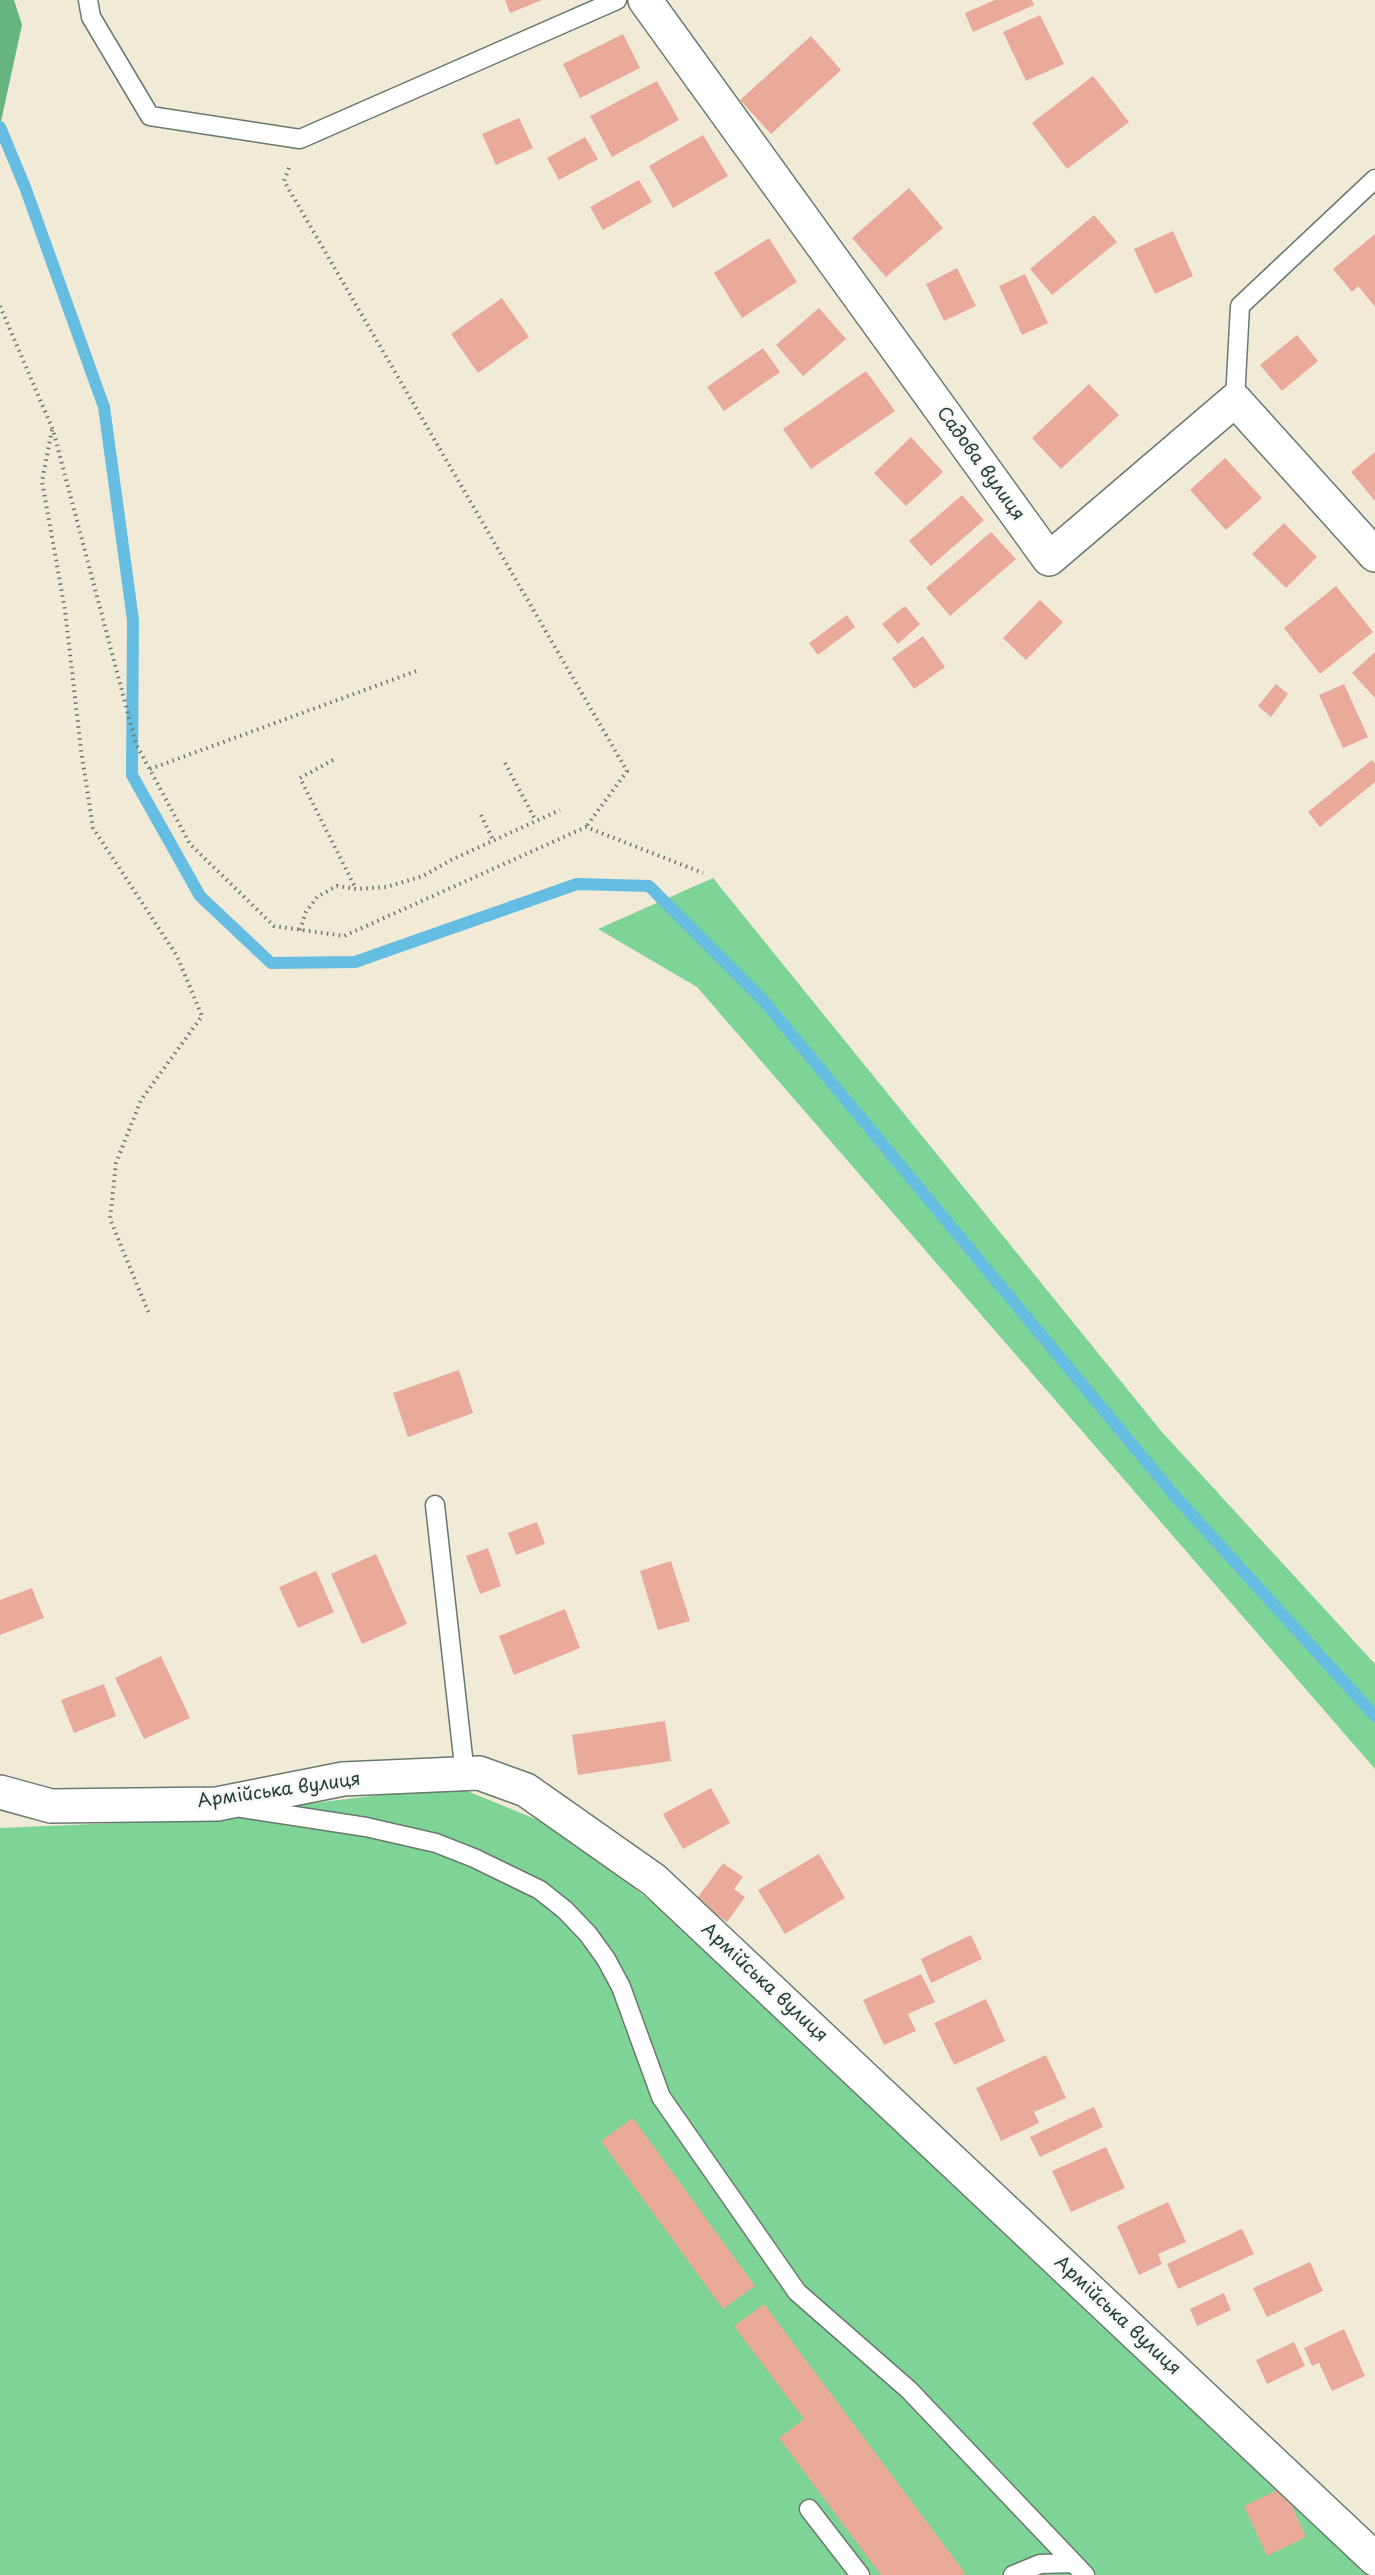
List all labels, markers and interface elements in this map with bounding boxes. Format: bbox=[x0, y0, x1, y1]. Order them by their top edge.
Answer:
street label: Садова вулиця bbox=[932, 403, 1028, 525]
street label: Армійська вулиця bbox=[196, 1769, 362, 1813]
street label: Армійська вулиця bbox=[696, 1919, 832, 2047]
street label: Армійська вулиця bbox=[1049, 2252, 1185, 2380]

